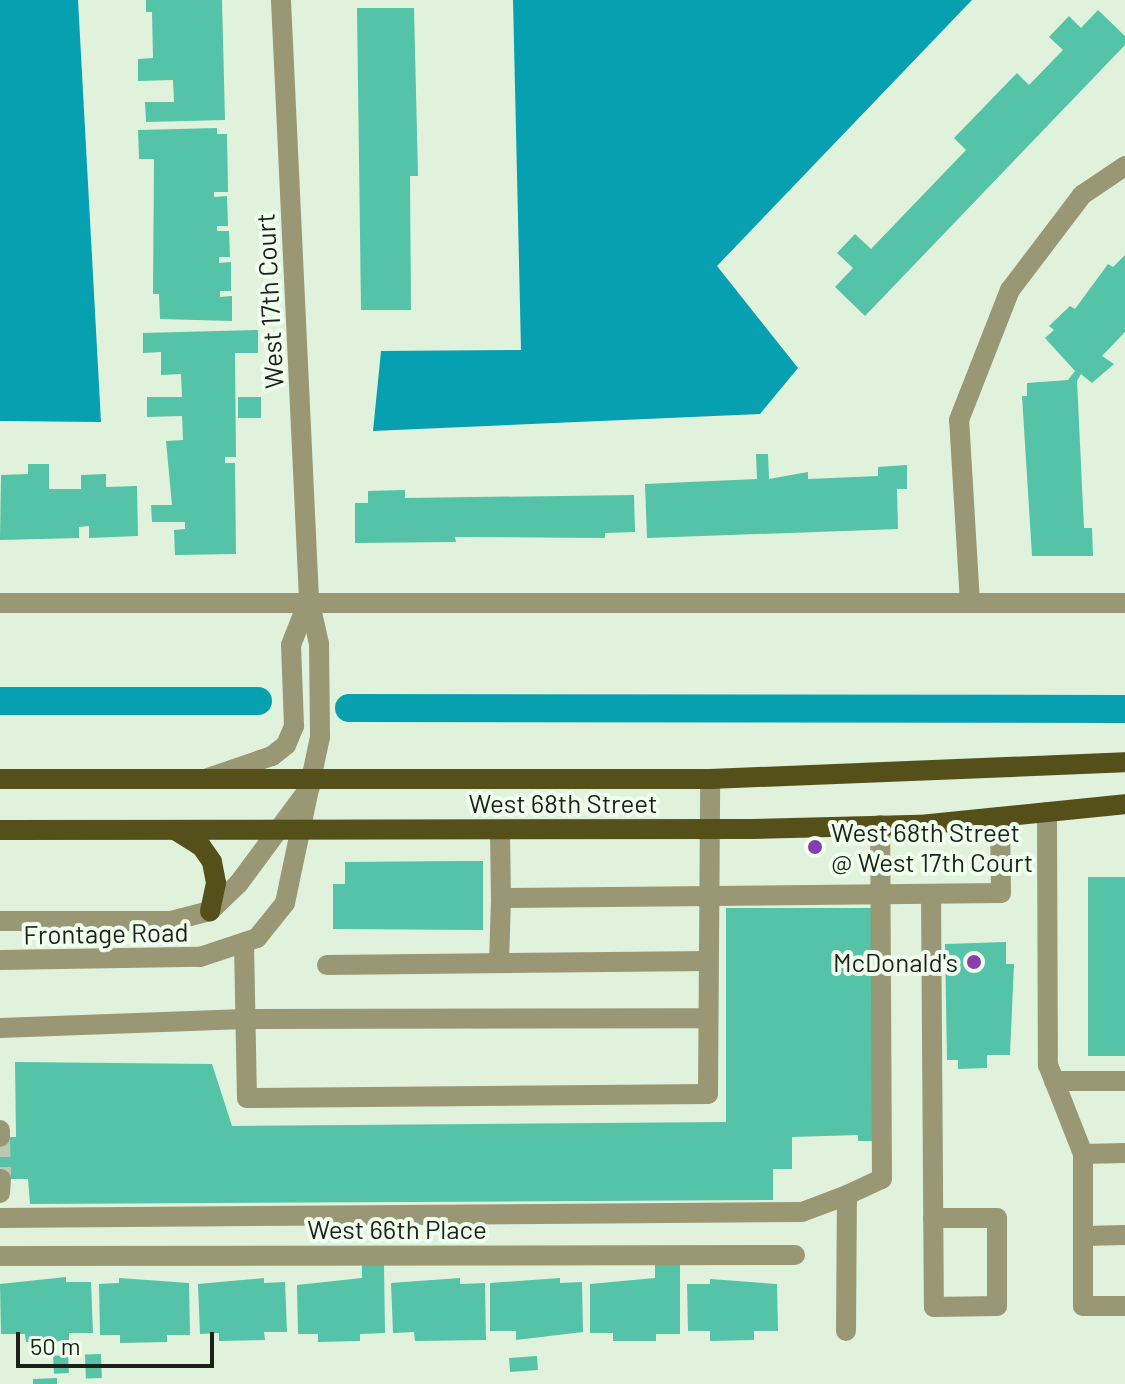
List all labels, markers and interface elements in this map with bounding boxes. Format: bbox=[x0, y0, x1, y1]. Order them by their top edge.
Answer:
street label: West 17th Court bbox=[249, 213, 289, 389]
street label: West 68th Street bbox=[469, 787, 657, 819]
place label: West 68th Street @ West 17th Court bbox=[831, 816, 1033, 878]
marker: West 68th Street @ West 17th Court bbox=[806, 838, 824, 856]
street label: Frontage Road bbox=[23, 916, 189, 950]
place label: McDonald's bbox=[833, 946, 958, 978]
marker: McDonald's bbox=[965, 953, 983, 971]
street label: West 66th Place bbox=[307, 1213, 487, 1245]
scale bar bbox=[20, 1316, 218, 1366]
text: 50 m bbox=[30, 1331, 81, 1360]

